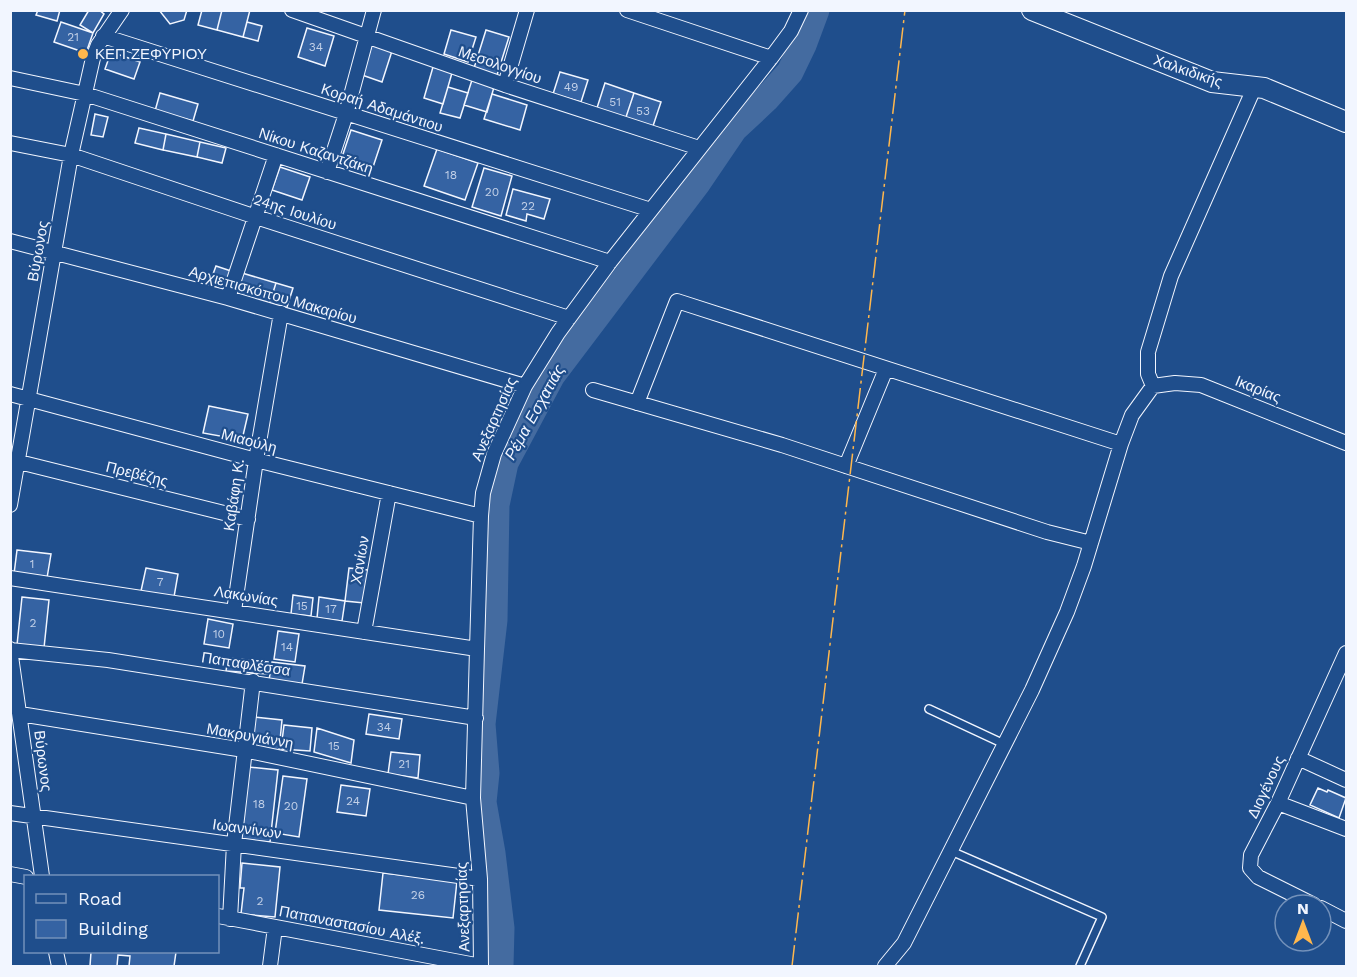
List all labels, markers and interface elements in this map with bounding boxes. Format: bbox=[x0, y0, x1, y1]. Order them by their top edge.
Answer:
house number: 21 bbox=[67, 30, 79, 44]
house number: 34 bbox=[309, 40, 323, 54]
street label: Μεσολογγίου bbox=[456, 42, 544, 88]
place label: ΚΕΠ ΖΕΦΥΡΙΟΥ bbox=[95, 45, 207, 63]
marker: ΚΕΠ ΖΕΦΥΡΙΟΥ bbox=[76, 47, 90, 61]
street label: Χαλκιδικής bbox=[1151, 51, 1225, 91]
street label: Κοραή Αδαμάντιου bbox=[319, 80, 445, 136]
house number: 49 bbox=[564, 80, 578, 94]
house number: 51 bbox=[609, 95, 621, 109]
house number: 53 bbox=[636, 104, 650, 118]
street label: Νίκου Καζαντζάκη bbox=[257, 124, 375, 178]
house number: 18 bbox=[445, 168, 457, 182]
house number: 20 bbox=[485, 185, 499, 199]
street label: 24ης Ιουλίου bbox=[251, 190, 339, 234]
house number: 22 bbox=[521, 199, 535, 213]
street label: Βύρωνος bbox=[24, 219, 52, 283]
street label: Αρχιεπισκόπου Μακαρίου bbox=[187, 262, 359, 328]
water label: Ρέμα Εσχατιάς bbox=[500, 361, 569, 463]
street label: Ικαρίας bbox=[1232, 372, 1284, 406]
street label: Ανεξαρτησίας bbox=[467, 374, 521, 464]
street label: Μιαούλη bbox=[219, 425, 279, 457]
street label: Πρεβέζης bbox=[104, 458, 170, 490]
street label: Καβάφη Κ. bbox=[220, 458, 248, 532]
street label: Χανίων bbox=[347, 534, 373, 586]
house number: 1 bbox=[30, 557, 34, 571]
house number: 7 bbox=[157, 575, 164, 589]
street label: Λακωνίας bbox=[213, 582, 279, 610]
house number: 15 bbox=[296, 599, 308, 613]
house number: 17 bbox=[325, 602, 337, 616]
house number: 2 bbox=[30, 616, 37, 630]
house number: 10 bbox=[213, 627, 225, 641]
house number: 14 bbox=[281, 640, 293, 654]
street label: Παπαφλέσσα bbox=[200, 648, 292, 680]
street label: Μακρυγιάννη bbox=[205, 719, 295, 753]
house number: 34 bbox=[377, 720, 391, 734]
street label: Βύρωνος bbox=[30, 729, 56, 793]
house number: 15 bbox=[328, 739, 340, 753]
street label: Διογένους bbox=[1244, 753, 1288, 821]
house number: 21 bbox=[398, 757, 410, 771]
house number: 24 bbox=[346, 794, 360, 808]
house number: 18 bbox=[253, 797, 265, 811]
house number: 20 bbox=[284, 799, 298, 813]
street label: Ιωαννίνων bbox=[211, 815, 283, 843]
street label: Ανεξαρτησίας bbox=[452, 862, 474, 952]
legend bbox=[24, 875, 219, 953]
text: Road bbox=[78, 888, 122, 909]
house number: 26 bbox=[411, 888, 425, 902]
north arrow bbox=[1273, 893, 1333, 953]
house number: 2 bbox=[257, 894, 264, 908]
text: N bbox=[1297, 899, 1309, 918]
street label: Παπαναστασίου Αλέξ. bbox=[278, 902, 426, 948]
text: Building bbox=[78, 918, 148, 939]

